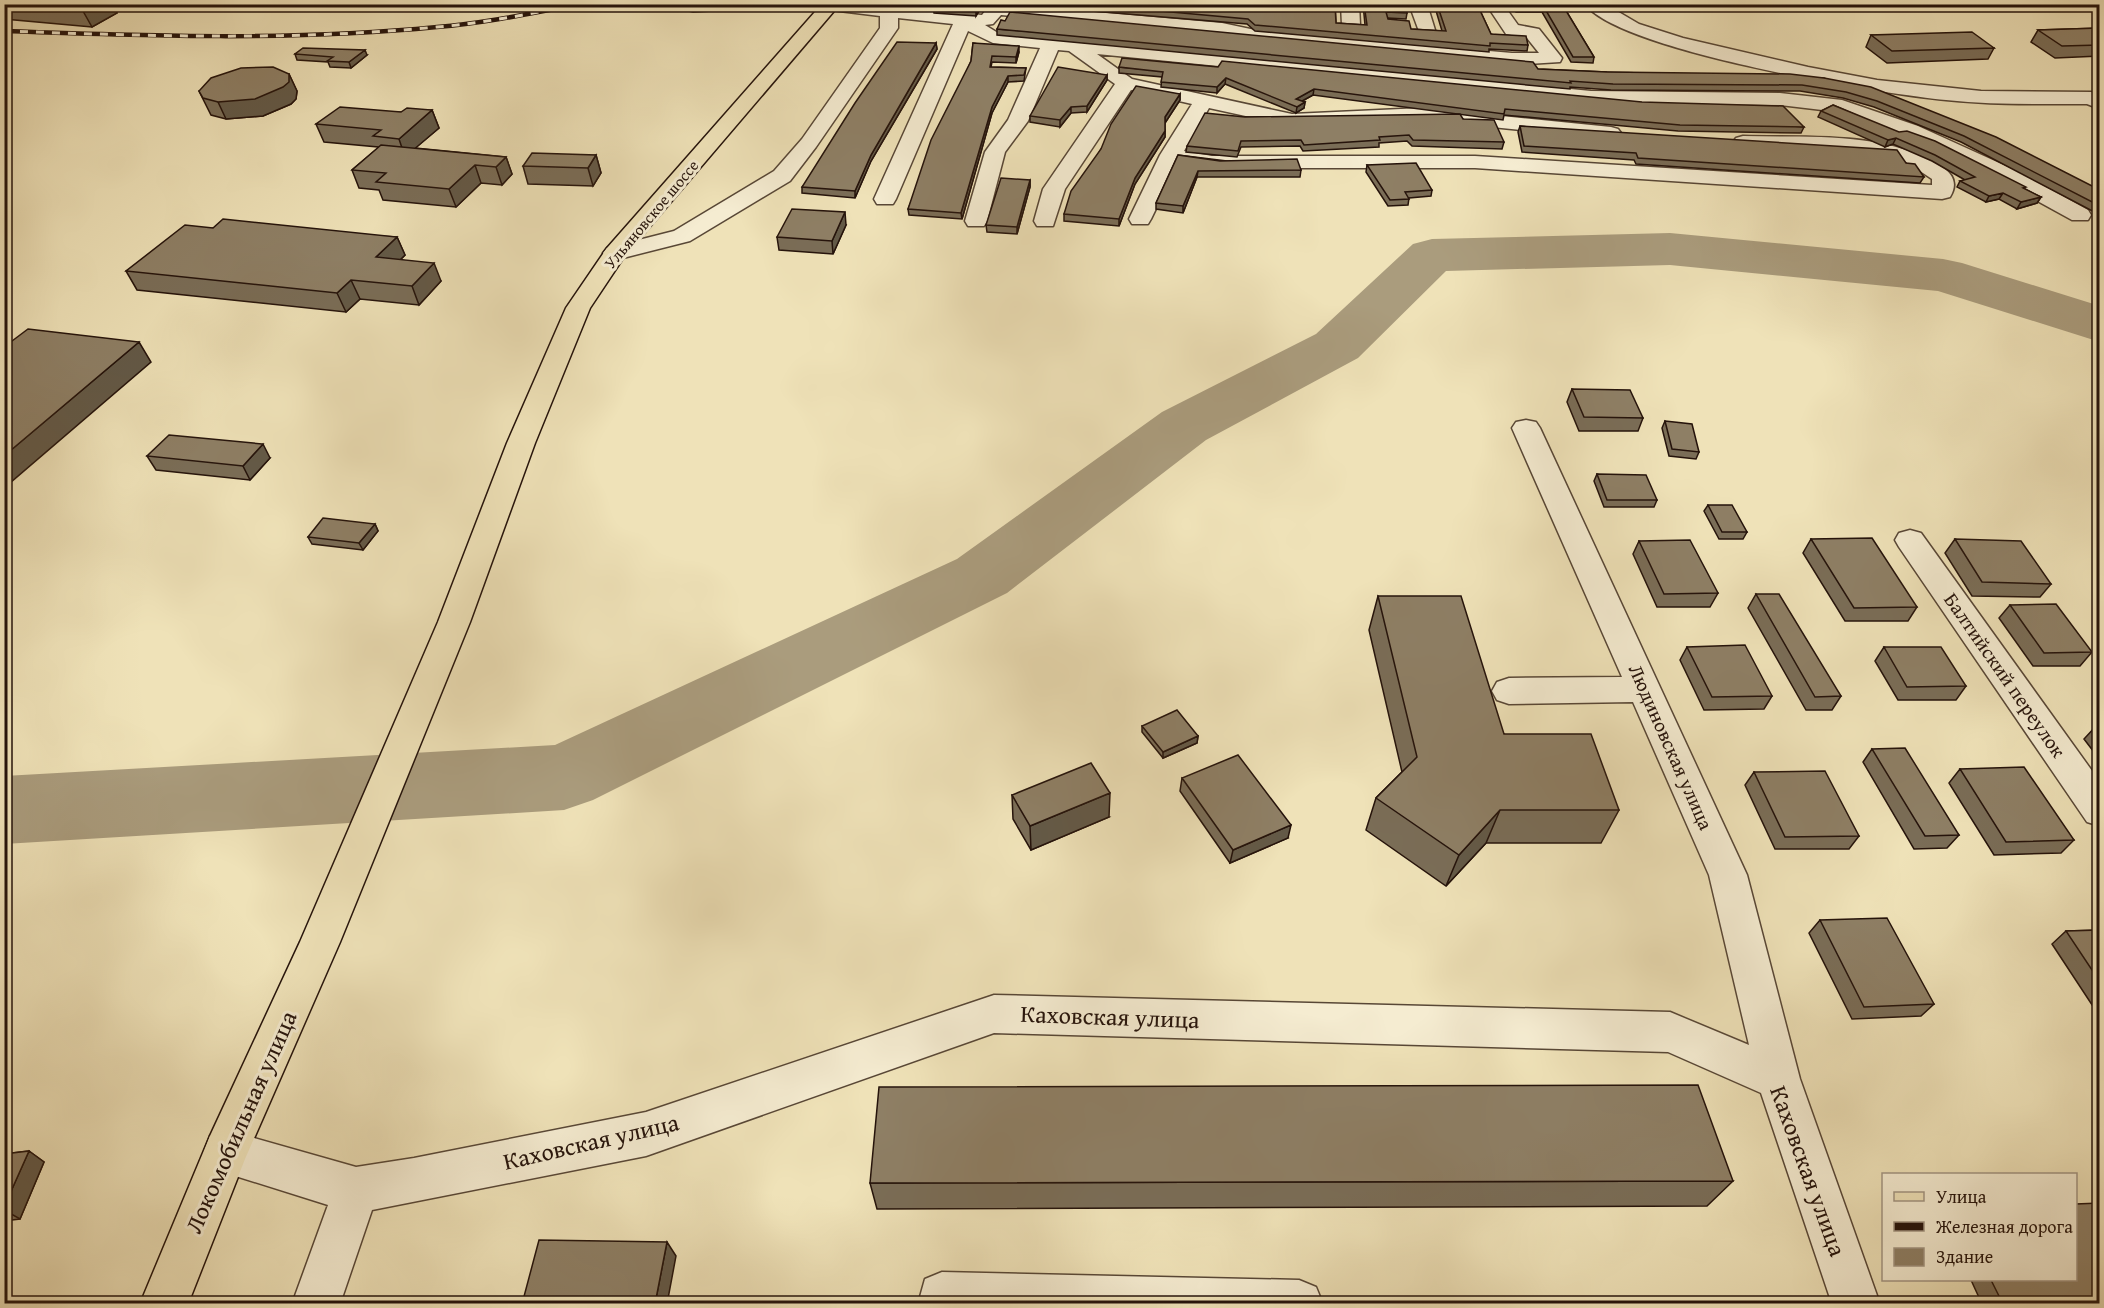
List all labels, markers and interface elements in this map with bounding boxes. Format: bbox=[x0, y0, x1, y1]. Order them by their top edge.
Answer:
street label: Ульяновское шоссе bbox=[598, 154, 704, 274]
street label: Балтийский переулок bbox=[1937, 586, 2074, 764]
street label: Людиновская улица bbox=[1622, 659, 1721, 835]
street label: Каховская улица bbox=[1020, 996, 1201, 1037]
street label: Локомобильная улица bbox=[176, 1004, 306, 1239]
street label: Каховская улица bbox=[1761, 1081, 1856, 1262]
street label: Каховская улица bbox=[500, 1104, 683, 1179]
legend bbox=[1882, 1173, 2077, 1281]
text: Улица bbox=[1936, 1183, 1987, 1210]
text: Железная дорога bbox=[1935, 1213, 2073, 1240]
text: Здание bbox=[1936, 1243, 1993, 1270]

